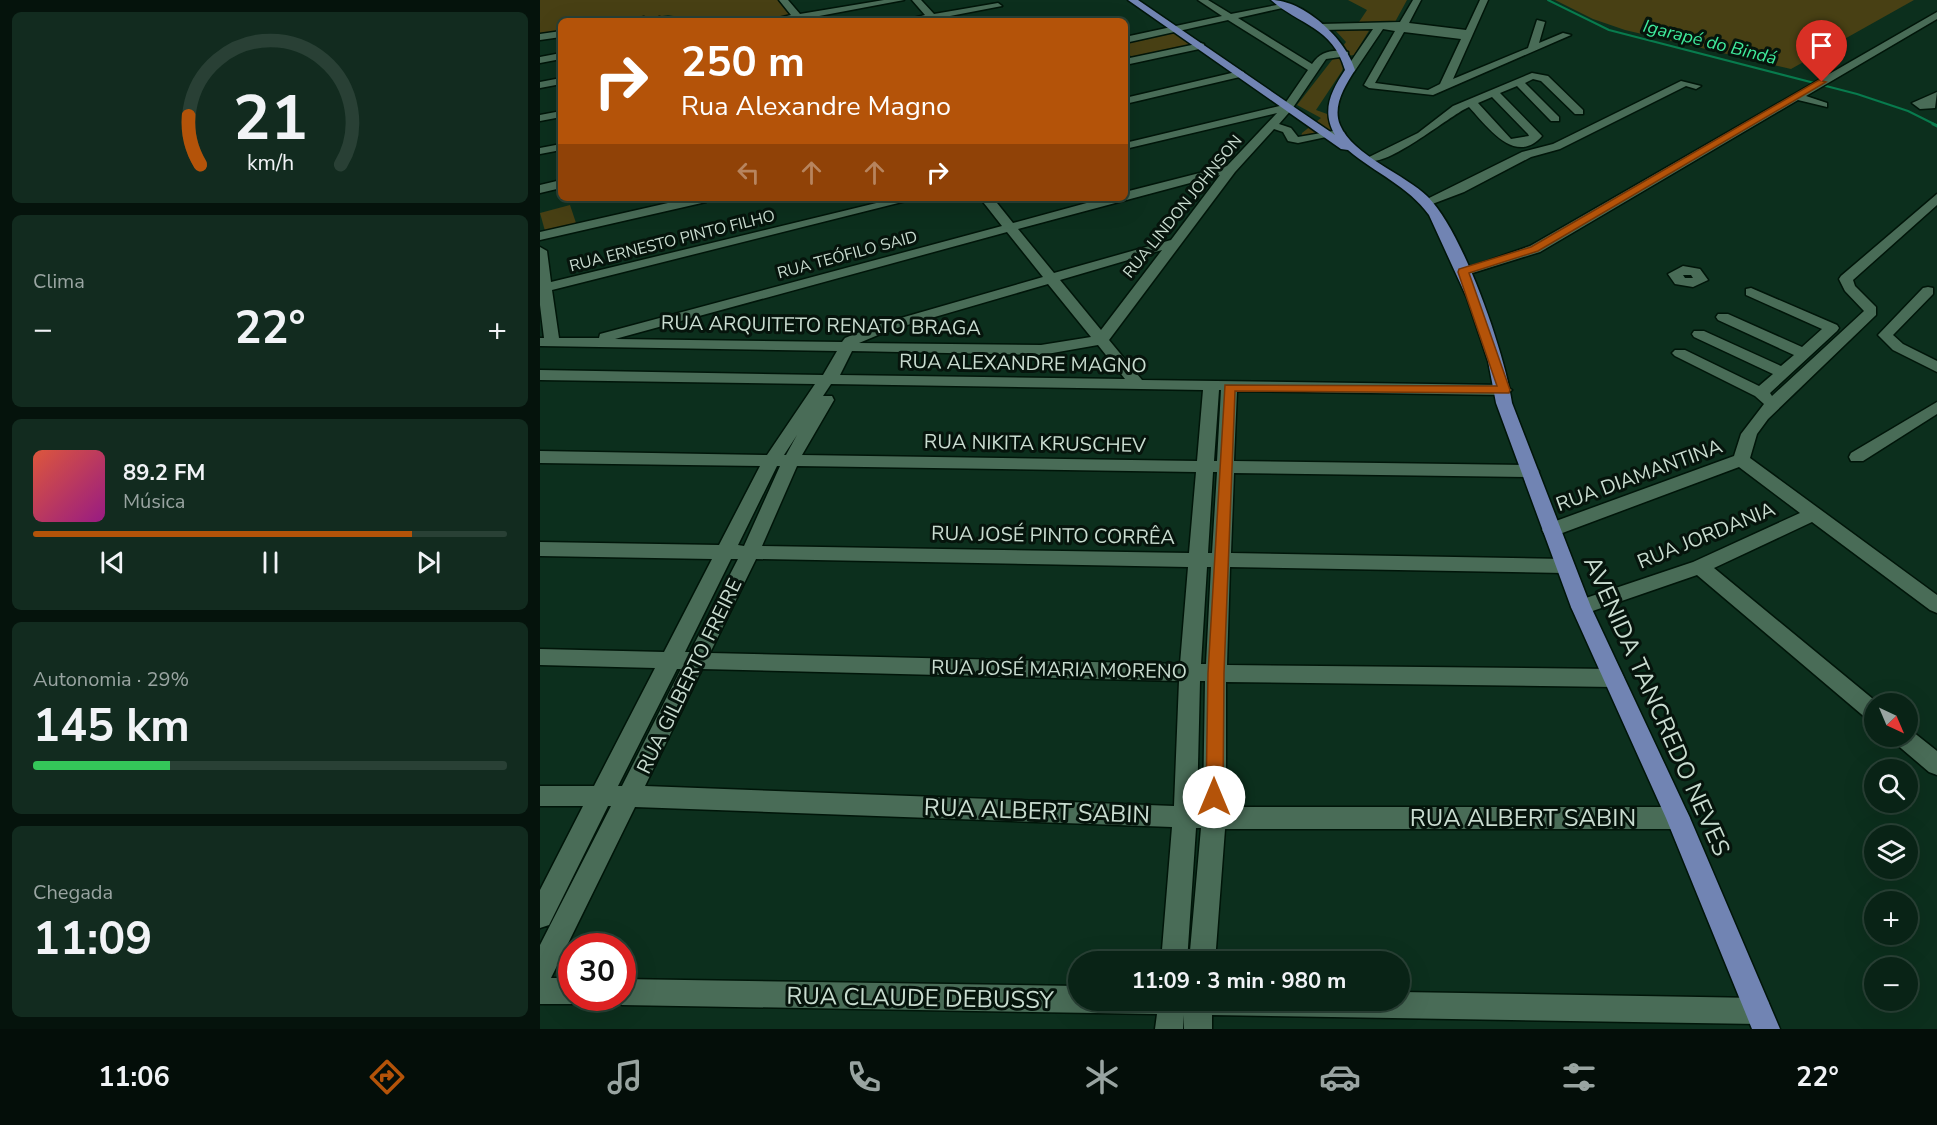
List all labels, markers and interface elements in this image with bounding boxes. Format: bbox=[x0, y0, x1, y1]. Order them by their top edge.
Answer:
water label: Igarapé do Bindá bbox=[1641, 14, 1780, 70]
pin bbox=[1796, 20, 1847, 82]
icon: arrive bbox=[1805, 29, 1838, 62]
text: 250 m bbox=[681, 34, 805, 91]
icon: right bbox=[582, 42, 660, 120]
text: 21 bbox=[233, 76, 307, 161]
text: Rua Alexandre Magno bbox=[681, 88, 951, 125]
street label: RUA LINDON JOHNSON bbox=[1118, 130, 1247, 283]
text: km/h bbox=[246, 148, 294, 178]
icon: left bbox=[732, 156, 765, 189]
icon: ahead bbox=[795, 156, 828, 189]
icon: ahead bbox=[858, 156, 891, 189]
icon: right bbox=[921, 156, 954, 189]
street label: RUA ERNESTO PINTO FILHO bbox=[567, 205, 777, 277]
street label: RUA TEÓFILO SAID bbox=[775, 226, 920, 284]
text: Clima bbox=[33, 268, 85, 295]
text: 22° bbox=[234, 298, 306, 359]
text: − bbox=[33, 307, 53, 352]
text: + bbox=[487, 307, 507, 352]
street label: RUA ARQUITETO RENATO BRAGA bbox=[661, 309, 982, 342]
street label: RUA ALEXANDRE MAGNO bbox=[899, 348, 1147, 379]
street label: RUA NIKITA KRUSCHEV bbox=[924, 428, 1146, 459]
street label: RUA DIAMANTINA bbox=[1552, 433, 1726, 518]
text: 89.2 FM bbox=[123, 458, 205, 488]
text: Música bbox=[123, 488, 185, 515]
street label: RUA JORDANIA bbox=[1633, 495, 1780, 575]
street label: RUA JOSÉ PINTO CORRÊA bbox=[931, 520, 1176, 551]
icon: previous bbox=[96, 546, 129, 579]
icon: pause bbox=[254, 546, 287, 579]
icon: next bbox=[412, 546, 445, 579]
street label: AVENIDA TANCREDO NEVES bbox=[1576, 551, 1738, 861]
street label: RUA GILBERTO FREIRE bbox=[630, 574, 748, 778]
street label: RUA JOSÉ MARIA MORENO bbox=[931, 654, 1187, 685]
text: Autonomia · 29% bbox=[33, 666, 189, 693]
north arrow bbox=[1864, 693, 1918, 747]
map controls bbox=[1864, 693, 1918, 1011]
text: 145 km bbox=[33, 696, 190, 757]
button: search bbox=[1864, 759, 1918, 813]
position arrow bbox=[1182, 765, 1246, 829]
street label: RUA ALBERT SABIN bbox=[923, 791, 1151, 831]
street label: RUA ALBERT SABIN bbox=[1410, 802, 1636, 834]
button: layers bbox=[1864, 825, 1918, 879]
text: Chegada bbox=[33, 879, 113, 906]
button: + bbox=[1864, 891, 1918, 945]
text: 11:09 bbox=[33, 909, 152, 970]
speed limit sign: 30 bbox=[558, 933, 636, 1011]
button: − bbox=[1864, 957, 1918, 1011]
text: 11:09 · 3 min · 980 m bbox=[1132, 966, 1346, 996]
street label: RUA CLAUDE DEBUSSY bbox=[786, 980, 1055, 1016]
icon: directions bbox=[366, 1056, 408, 1098]
icon: music bbox=[604, 1056, 646, 1098]
icon: phone bbox=[843, 1056, 885, 1098]
icon: climate bbox=[1081, 1056, 1123, 1098]
icon: car bbox=[1319, 1056, 1361, 1098]
icon: filters bbox=[1558, 1056, 1600, 1098]
text: 11:06 bbox=[98, 1059, 170, 1096]
text: 22° bbox=[1796, 1059, 1839, 1096]

